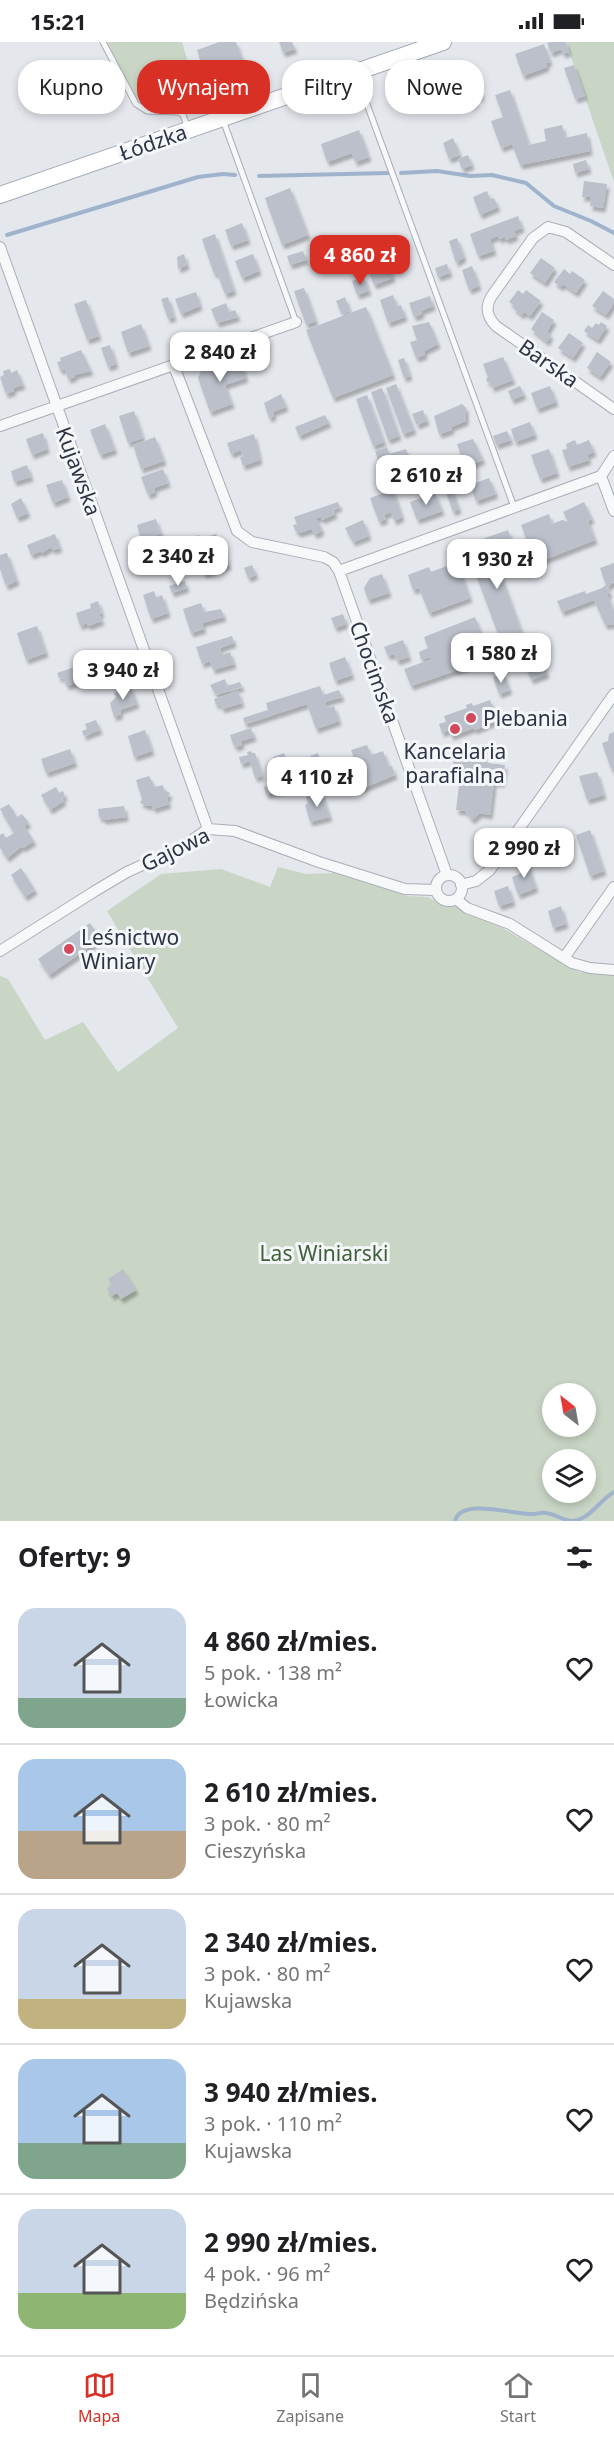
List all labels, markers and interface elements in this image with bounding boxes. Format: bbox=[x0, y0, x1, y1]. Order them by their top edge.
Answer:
text: 15:21 bbox=[30, 6, 87, 36]
chip: Kupno bbox=[18, 60, 125, 114]
chip: Wynajem bbox=[137, 60, 270, 114]
chip: Filtry bbox=[282, 60, 373, 114]
chip: Nowe bbox=[385, 60, 484, 114]
street label: Łódzka bbox=[116, 117, 190, 167]
pin: 4 860 zł bbox=[298, 235, 422, 286]
text: 4 860 zł bbox=[324, 241, 396, 268]
pin: 2 840 zł bbox=[158, 332, 282, 383]
street label: Barska bbox=[513, 332, 585, 394]
text: 2 840 zł bbox=[184, 338, 256, 365]
street label: Kujawska bbox=[50, 423, 108, 519]
pin: 2 610 zł bbox=[364, 455, 488, 506]
text: 2 610 zł bbox=[390, 461, 462, 488]
pin: 2 340 zł bbox=[116, 536, 240, 587]
pin: 1 930 zł bbox=[435, 539, 559, 590]
text: 2 340 zł bbox=[142, 542, 214, 569]
text: 1 930 zł bbox=[461, 545, 533, 572]
street label: Chocimska bbox=[344, 617, 406, 727]
pin: 1 580 zł bbox=[439, 633, 563, 684]
text: 1 580 zł bbox=[465, 639, 537, 666]
pin: 3 940 zł bbox=[61, 650, 185, 701]
text: 3 940 zł bbox=[87, 656, 159, 683]
place label: Plebania bbox=[483, 704, 568, 732]
marker: Plebania bbox=[464, 711, 478, 725]
marker: Kancelaria parafialna bbox=[448, 722, 462, 736]
place label: Kancelaria parafialna bbox=[404, 737, 506, 789]
pin: 4 110 zł bbox=[255, 757, 379, 808]
text: 4 110 zł bbox=[281, 763, 353, 790]
street label: Gajowa bbox=[136, 820, 214, 878]
pin: 2 990 zł bbox=[462, 828, 586, 879]
text: 2 990 zł bbox=[488, 834, 560, 861]
place label: Leśnictwo Winiary bbox=[81, 923, 179, 975]
marker: Leśnictwo Winiary bbox=[62, 942, 76, 956]
park label: Las Winiarski bbox=[260, 1239, 388, 1267]
north arrow bbox=[542, 1383, 596, 1437]
map controls bbox=[542, 1383, 596, 1503]
button: layers bbox=[542, 1449, 596, 1503]
text: Oferty: 9 bbox=[18, 1539, 131, 1575]
icon: filters bbox=[563, 1541, 596, 1574]
text: 4 860 zł/mies. bbox=[204, 1623, 378, 1659]
icon: home bbox=[66, 1632, 138, 1704]
icon: heart bbox=[563, 1652, 596, 1685]
text: 5 pok. · 138 m² bbox=[204, 1659, 342, 1686]
text: Łowicka bbox=[204, 1686, 279, 1713]
text: 2 610 zł/mies. bbox=[204, 1774, 378, 1810]
icon: home bbox=[66, 1783, 138, 1855]
icon: heart bbox=[563, 1803, 596, 1836]
text: 3 pok. · 80 m² bbox=[204, 1810, 331, 1837]
text: Cieszyńska bbox=[204, 1837, 306, 1864]
text: 2 340 zł/mies. bbox=[204, 1924, 378, 1960]
icon: home bbox=[66, 1933, 138, 2005]
icon: heart bbox=[563, 1953, 596, 1986]
text: 3 pok. · 80 m² bbox=[204, 1960, 331, 1987]
text: Kujawska bbox=[204, 1987, 292, 2014]
text: 3 940 zł/mies. bbox=[204, 2074, 378, 2110]
icon: home bbox=[66, 2083, 138, 2155]
icon: heart bbox=[563, 2103, 596, 2136]
text: 3 pok. · 110 m² bbox=[204, 2110, 342, 2137]
text: Kujawska bbox=[204, 2137, 292, 2164]
text: 2 990 zł/mies. bbox=[204, 2224, 378, 2260]
icon: home bbox=[66, 2233, 138, 2305]
icon: heart bbox=[563, 2253, 596, 2286]
text: 4 pok. · 96 m² bbox=[204, 2260, 331, 2287]
text: Będzińska bbox=[204, 2287, 299, 2314]
tab: Mapa bbox=[78, 2369, 120, 2427]
tab: Zapisane bbox=[276, 2369, 344, 2427]
tab: Start bbox=[500, 2369, 536, 2427]

